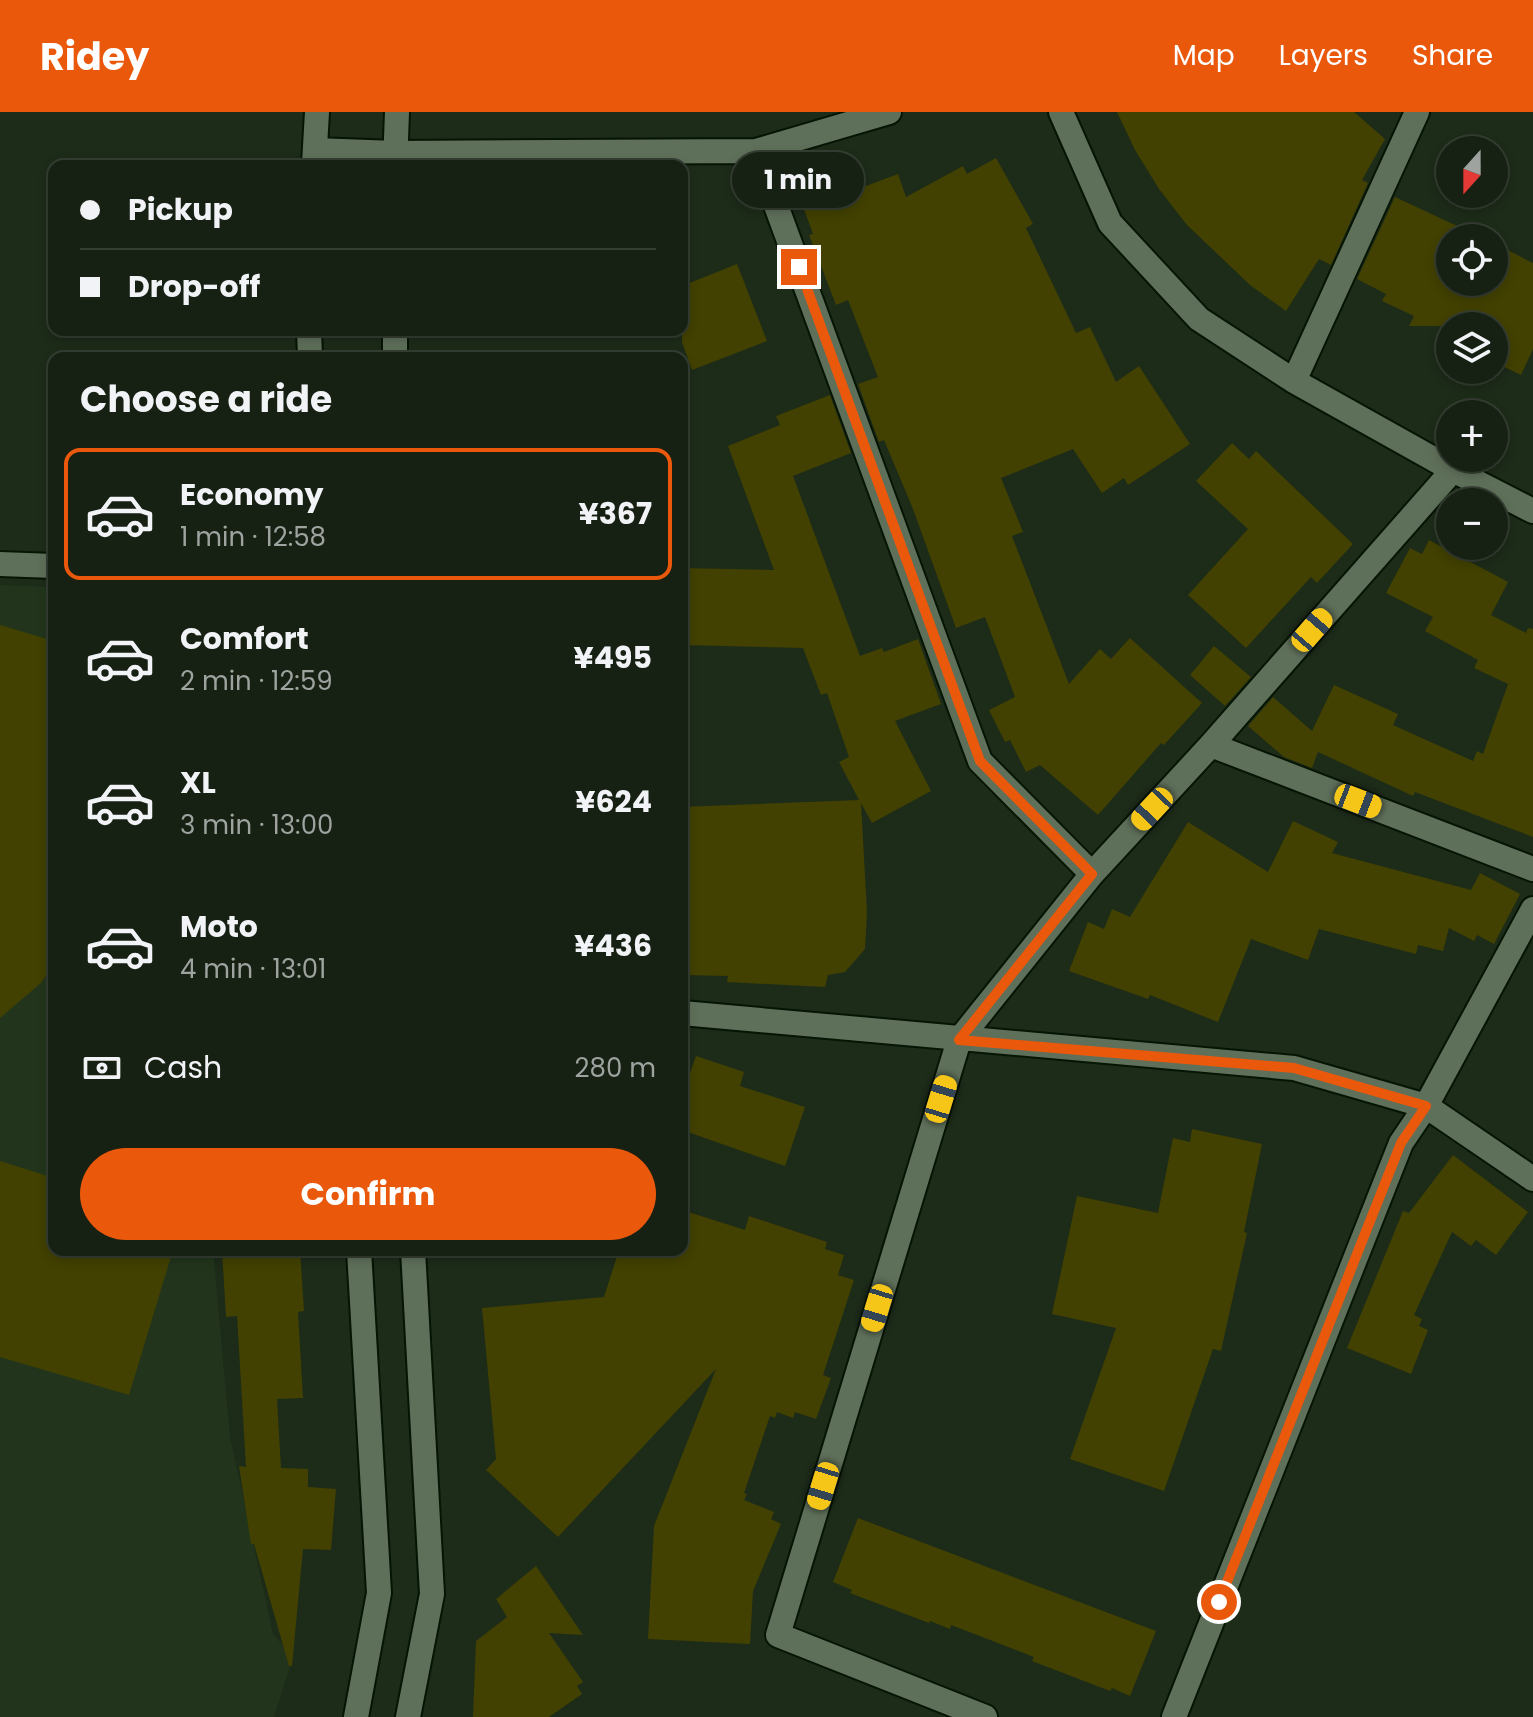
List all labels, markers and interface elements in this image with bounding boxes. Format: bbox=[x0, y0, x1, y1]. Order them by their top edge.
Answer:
text: Ridey bbox=[40, 30, 149, 83]
text: Map bbox=[1173, 36, 1235, 75]
text: Layers bbox=[1279, 36, 1368, 75]
text: Share bbox=[1412, 36, 1493, 75]
north arrow bbox=[1436, 136, 1508, 208]
map controls bbox=[1436, 136, 1508, 560]
callout: 1 min bbox=[733, 151, 865, 207]
text: 1 min bbox=[764, 162, 832, 198]
text: Pickup bbox=[128, 188, 233, 231]
button: locate bbox=[1436, 224, 1508, 296]
route end bbox=[781, 249, 817, 285]
text: Drop-off bbox=[128, 265, 260, 308]
button: layers bbox=[1436, 312, 1508, 384]
text: Choose a ride bbox=[80, 374, 332, 425]
button: + bbox=[1436, 400, 1508, 472]
text: Economy bbox=[180, 473, 324, 516]
icon: car bbox=[84, 478, 156, 550]
button: − bbox=[1436, 488, 1508, 560]
text: ¥367 bbox=[579, 492, 652, 535]
text: 1 min · 12:58 bbox=[180, 519, 326, 555]
car bbox=[1287, 604, 1337, 656]
text: Comfort bbox=[180, 617, 309, 660]
icon: car bbox=[84, 622, 156, 694]
text: ¥495 bbox=[574, 636, 652, 679]
text: 2 min · 12:59 bbox=[180, 663, 333, 699]
text: XL bbox=[180, 761, 216, 804]
icon: car bbox=[84, 766, 156, 838]
text: ¥624 bbox=[575, 780, 652, 823]
car bbox=[1331, 781, 1385, 821]
car bbox=[1127, 783, 1177, 835]
text: 3 min · 13:00 bbox=[180, 807, 333, 843]
text: Moto bbox=[180, 905, 258, 948]
icon: car bbox=[84, 910, 156, 982]
text: ¥436 bbox=[574, 924, 652, 967]
text: 4 min · 13:01 bbox=[180, 951, 326, 987]
icon: cash bbox=[80, 1046, 124, 1090]
text: Cash bbox=[144, 1046, 222, 1089]
text: 280 m bbox=[575, 1050, 656, 1086]
car bbox=[923, 1073, 959, 1125]
button: Confirm bbox=[80, 1148, 656, 1240]
car bbox=[859, 1282, 895, 1334]
car bbox=[805, 1460, 841, 1512]
route start bbox=[1201, 1584, 1237, 1620]

